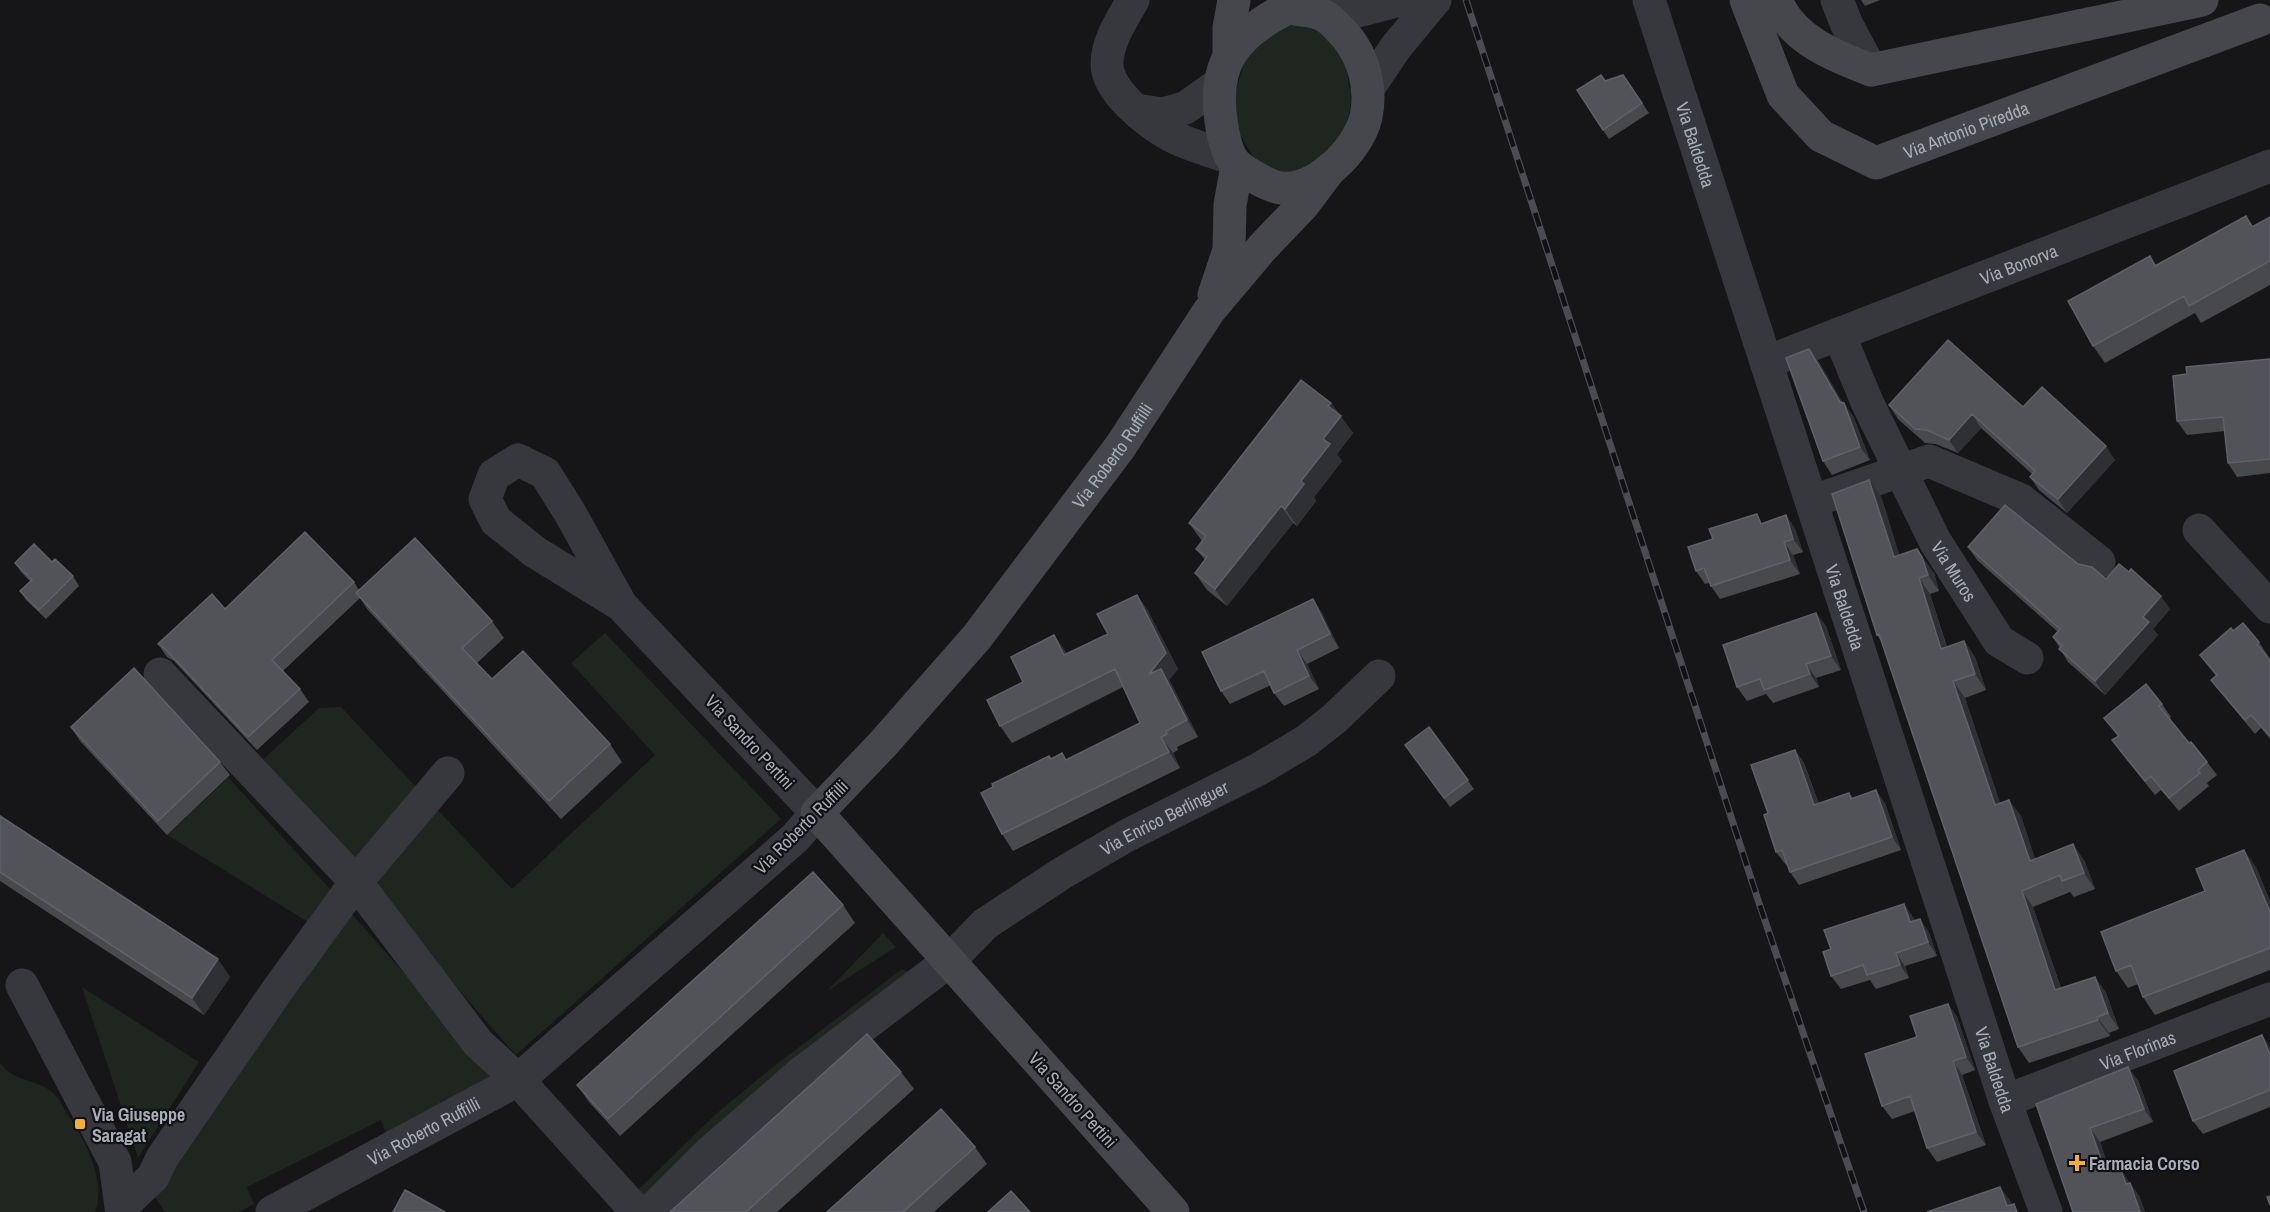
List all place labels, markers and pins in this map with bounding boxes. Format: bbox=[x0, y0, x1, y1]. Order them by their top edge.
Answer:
place label: Via Giuseppe Saragat bbox=[92, 1102, 185, 1148]
marker: Via Giuseppe Saragat bbox=[73, 1117, 87, 1131]
place label: Farmacia Corso bbox=[2089, 1151, 2200, 1176]
marker: Farmacia Corso bbox=[2070, 1156, 2084, 1170]

